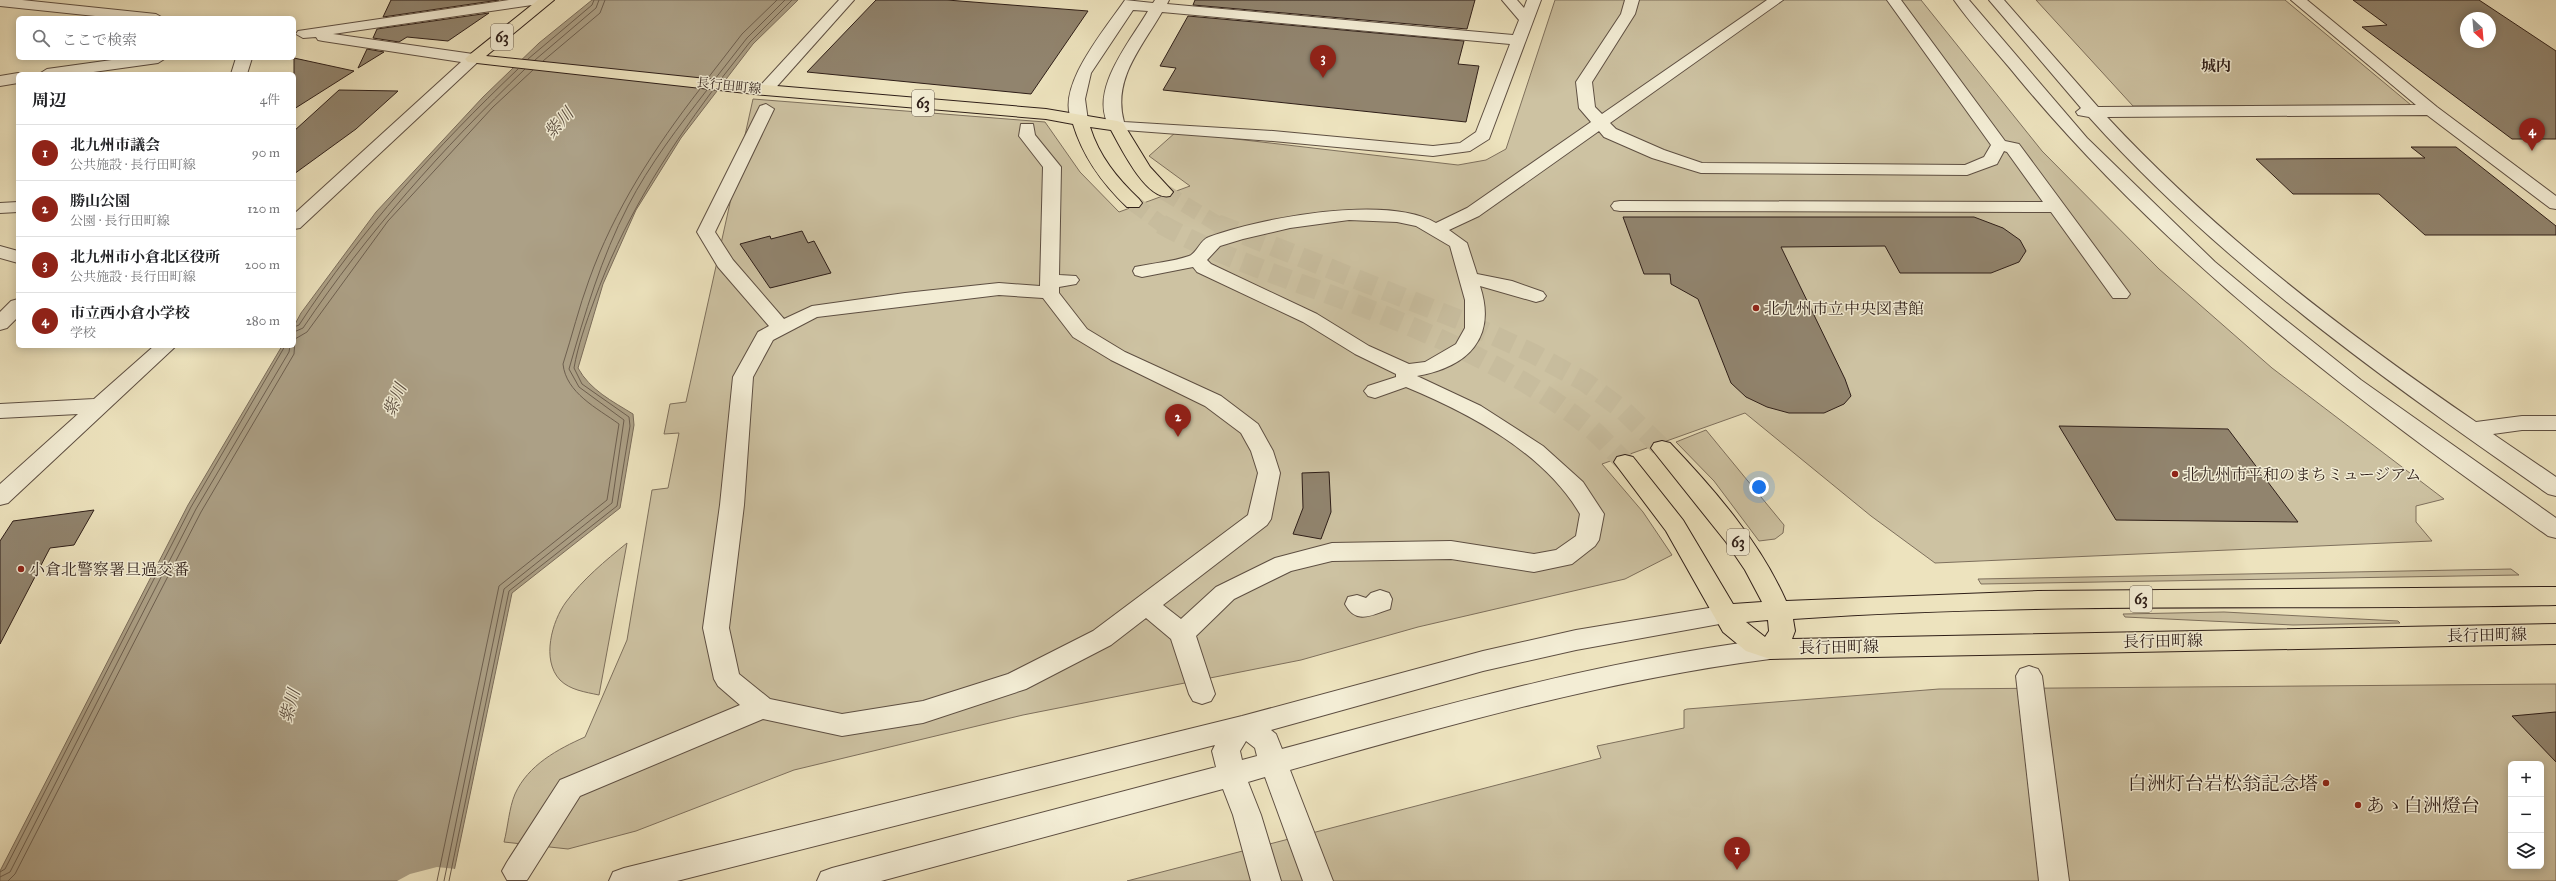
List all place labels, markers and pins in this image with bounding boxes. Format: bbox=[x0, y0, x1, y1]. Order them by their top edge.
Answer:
pin: 3 bbox=[1310, 45, 1336, 78]
pin: 4 bbox=[2519, 118, 2545, 151]
place label: 北九州市立中央図書館 bbox=[1764, 299, 1924, 318]
marker: 北九州市立中央図書館 bbox=[1751, 303, 1761, 313]
pin: 2 bbox=[1165, 404, 1191, 437]
place label: 北九州市平和のまちミュージアム bbox=[2183, 465, 2421, 484]
marker: 北九州市平和のまちミュージアム bbox=[2170, 469, 2180, 479]
place label: 小倉北警察署旦過交番 bbox=[29, 560, 189, 579]
marker: 小倉北警察署旦過交番 bbox=[16, 564, 26, 574]
place label: 白洲灯台岩松翁記念塔 bbox=[2128, 772, 2318, 795]
marker: 白洲灯台岩松翁記念塔 bbox=[2321, 778, 2331, 788]
place label: あゝ白洲燈台 bbox=[2366, 794, 2480, 817]
marker: あゝ白洲燈台 bbox=[2353, 800, 2363, 810]
pin: 1 bbox=[1724, 837, 1750, 870]

